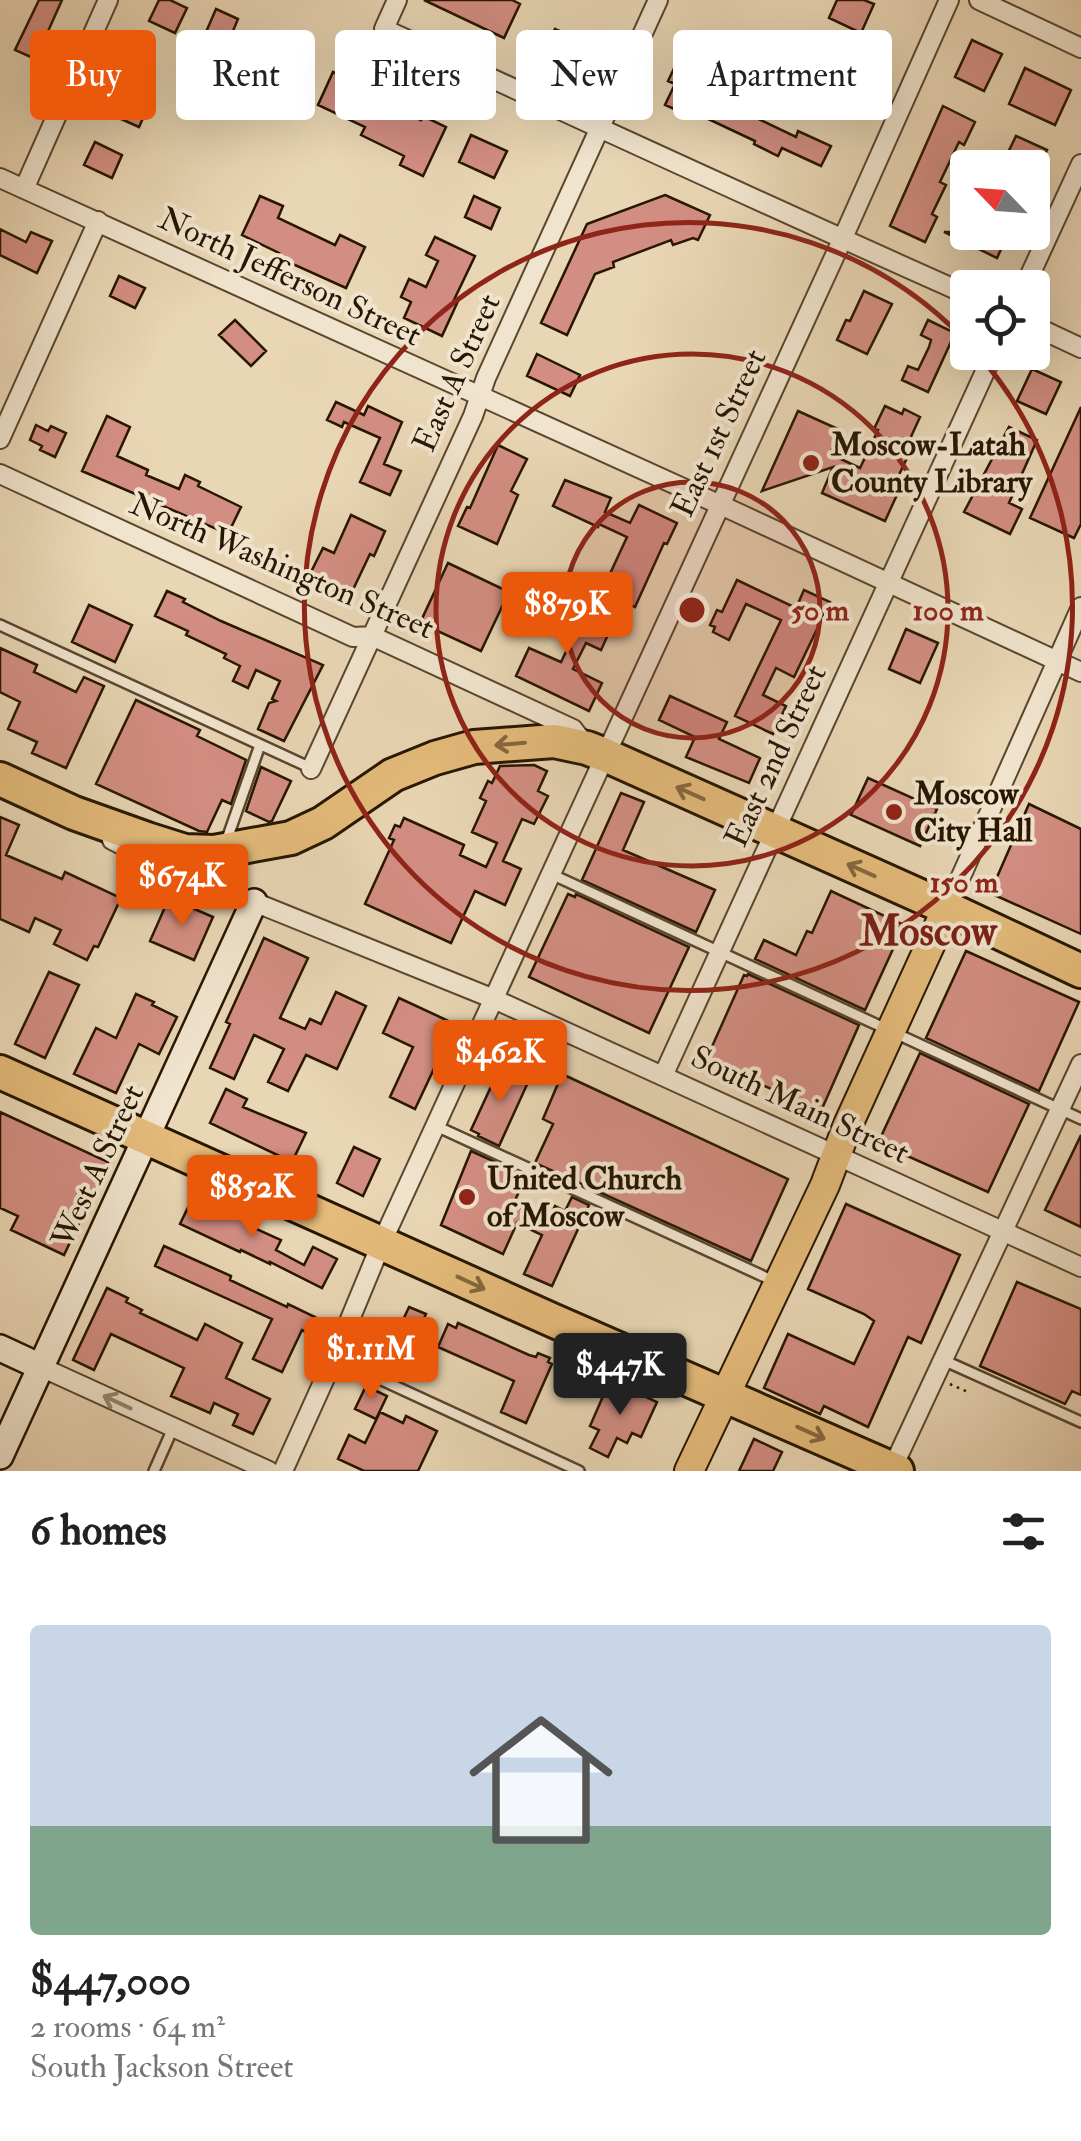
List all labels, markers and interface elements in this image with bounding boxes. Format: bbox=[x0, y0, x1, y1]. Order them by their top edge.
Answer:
chip: Buy bbox=[30, 30, 156, 120]
chip: Rent bbox=[176, 30, 315, 120]
chip: Filters bbox=[335, 30, 496, 120]
chip: New bbox=[516, 30, 653, 120]
chip: Apartment bbox=[673, 30, 892, 120]
north arrow bbox=[950, 150, 1050, 250]
map controls bbox=[950, 150, 1050, 370]
street label: North Jefferson Street bbox=[152, 199, 428, 355]
button: locate bbox=[950, 270, 1050, 370]
street label: East A Street bbox=[404, 288, 510, 458]
street label: East 1st Street bbox=[663, 343, 775, 523]
place label: Moscow-Latah County Library bbox=[830, 425, 1033, 502]
marker: Moscow-Latah County Library bbox=[800, 452, 822, 474]
street label: North Washington Street bbox=[124, 484, 440, 648]
pin: $879K bbox=[497, 572, 637, 657]
text: $879K bbox=[524, 584, 610, 624]
centre of rings bbox=[674, 592, 710, 628]
text: 50 m bbox=[791, 592, 850, 629]
text: 100 m bbox=[913, 592, 984, 629]
street label: East 2nd Street bbox=[716, 658, 836, 854]
one-way arrow bbox=[495, 735, 527, 754]
place label: Moscow City Hall bbox=[913, 774, 1033, 851]
one-way arrow bbox=[675, 783, 706, 801]
marker: Moscow City Hall bbox=[883, 801, 905, 823]
pin: $674K bbox=[112, 844, 252, 929]
text: $674K bbox=[138, 856, 226, 896]
one-way arrow bbox=[847, 859, 877, 878]
text: 150 m bbox=[930, 864, 999, 901]
district label: Moscow bbox=[858, 906, 999, 958]
pin: $462K bbox=[430, 1020, 570, 1105]
text: $462K bbox=[455, 1032, 545, 1072]
street label: South Main Street bbox=[684, 1037, 916, 1173]
street label: West A Street bbox=[42, 1078, 153, 1255]
pin: $852K bbox=[182, 1155, 322, 1240]
place label: United Church of Moscow bbox=[487, 1159, 682, 1236]
text: $852K bbox=[209, 1167, 295, 1207]
marker: United Church of Moscow bbox=[456, 1186, 478, 1208]
one-way arrow bbox=[455, 1274, 485, 1293]
pin: $1.11M bbox=[290, 1317, 452, 1402]
text: $1.11M bbox=[326, 1329, 416, 1369]
pin: $447K bbox=[550, 1333, 690, 1418]
text: $447K bbox=[576, 1345, 664, 1385]
one-way arrow bbox=[102, 1392, 133, 1410]
one-way arrow bbox=[795, 1425, 826, 1443]
icon: filters bbox=[996, 1504, 1051, 1559]
text: 6 homes bbox=[30, 1505, 167, 1557]
icon: home bbox=[451, 1690, 631, 1870]
text: $447,000 bbox=[30, 1955, 191, 2007]
text: 2 rooms · 64 m² bbox=[30, 2007, 225, 2047]
text: South Jackson Street bbox=[30, 2047, 294, 2087]

